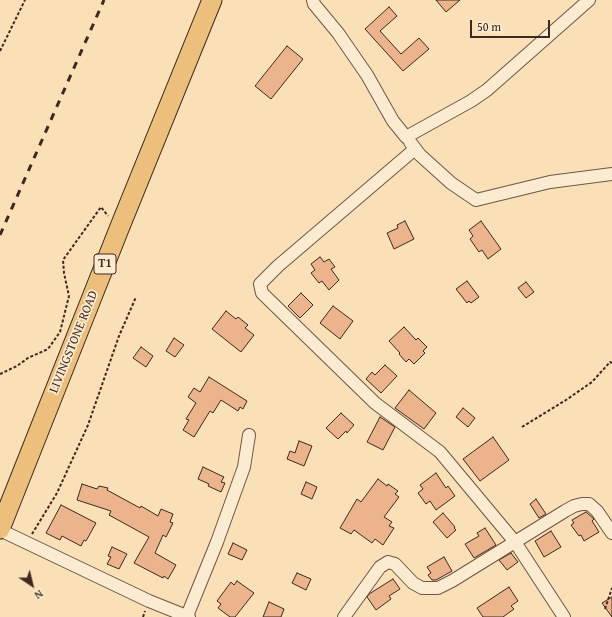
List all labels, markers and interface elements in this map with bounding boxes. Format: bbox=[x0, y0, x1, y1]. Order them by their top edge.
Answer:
scale bar bbox=[472, 12, 552, 38]
text: 50 m bbox=[477, 18, 501, 35]
road number: T1 bbox=[94, 254, 116, 274]
street label: LIVINGSTONE ROAD bbox=[46, 288, 102, 396]
north arrow bbox=[12, 565, 52, 605]
text: N bbox=[31, 586, 46, 603]

